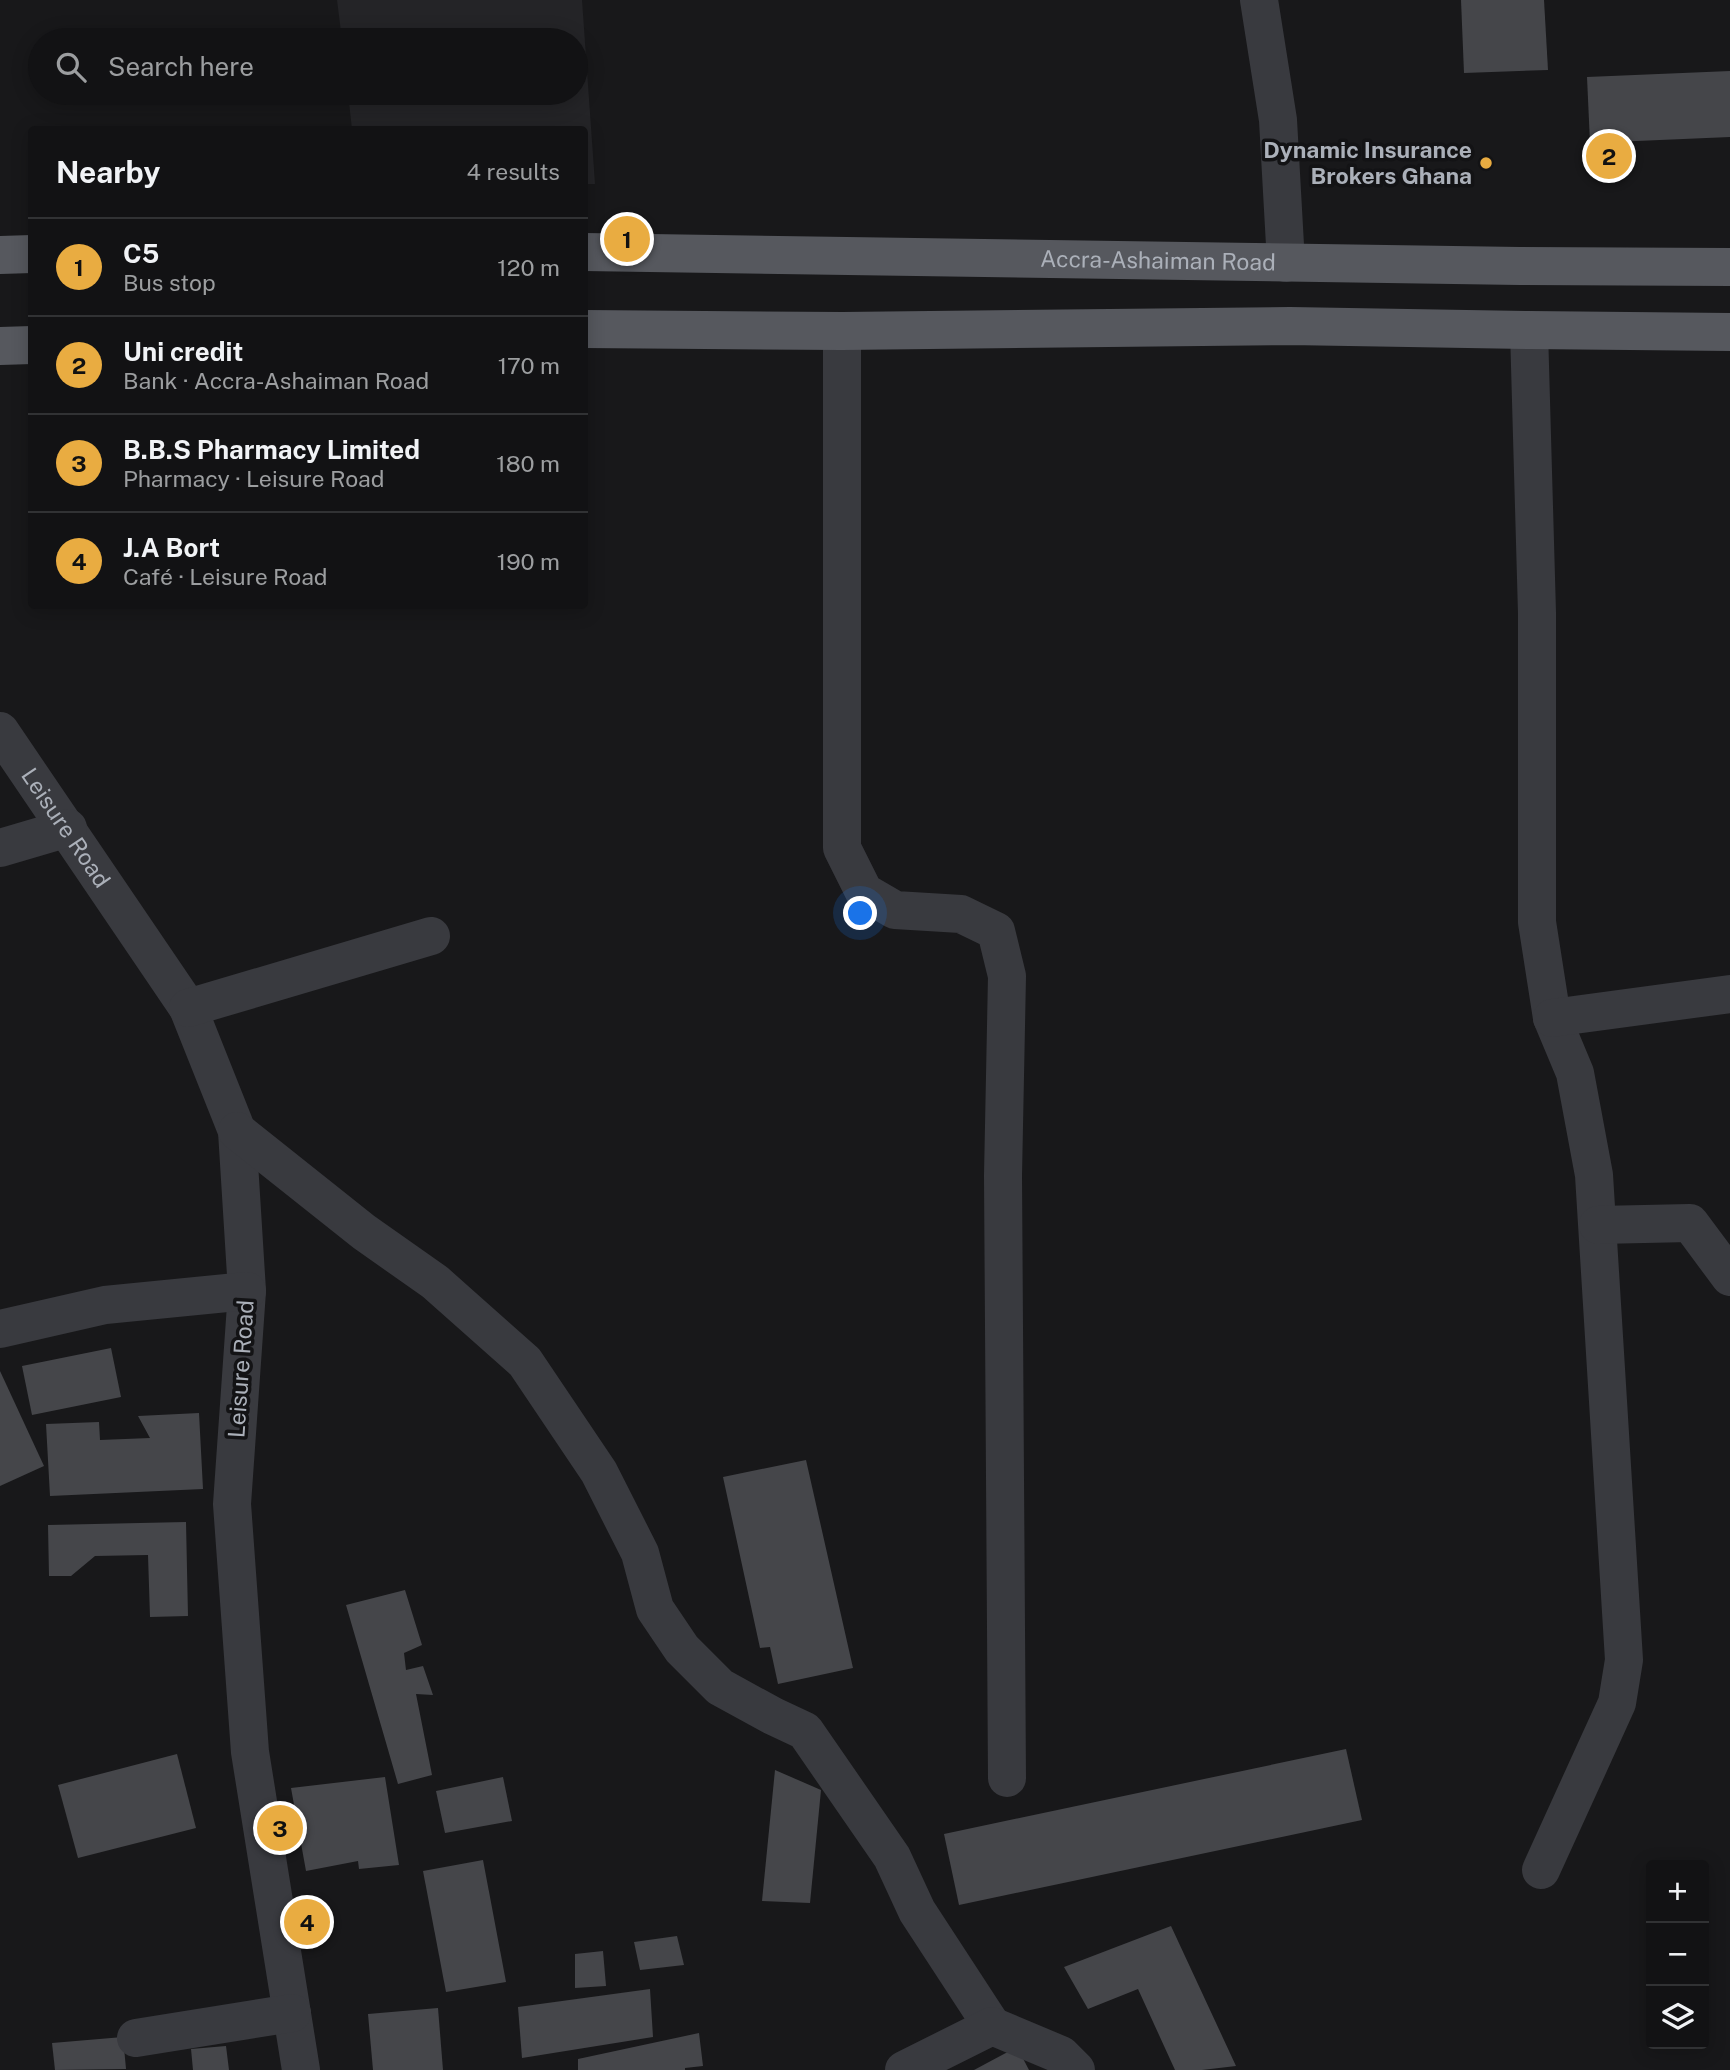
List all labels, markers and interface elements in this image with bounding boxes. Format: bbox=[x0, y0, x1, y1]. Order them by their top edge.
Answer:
search box bbox=[28, 28, 588, 105]
icon: search bbox=[52, 48, 90, 86]
text: Search here bbox=[108, 51, 254, 82]
pin: 2 bbox=[1586, 130, 1632, 182]
place label: Dynamic Insurance Brokers Ghana bbox=[1263, 136, 1472, 189]
text: Nearby bbox=[56, 154, 160, 190]
marker: Dynamic Insurance Brokers Ghana bbox=[1478, 155, 1494, 171]
text: 4 results bbox=[466, 158, 560, 185]
pin: 1 bbox=[604, 213, 650, 265]
text: C5 bbox=[123, 238, 159, 269]
street label: Accra-Ashaiman Road bbox=[1040, 245, 1276, 275]
text: 1 bbox=[74, 254, 84, 281]
text: 120 m bbox=[497, 254, 560, 281]
text: Bus stop bbox=[123, 269, 216, 296]
text: Uni credit bbox=[123, 336, 243, 367]
text: 2 bbox=[72, 352, 86, 379]
text: 170 m bbox=[498, 352, 560, 379]
text: Bank · Accra-Ashaiman Road bbox=[123, 367, 429, 394]
text: B.B.S Pharmacy Limited bbox=[123, 434, 420, 465]
text: 3 bbox=[71, 450, 87, 477]
text: 180 m bbox=[496, 450, 560, 477]
text: Pharmacy · Leisure Road bbox=[123, 465, 384, 492]
text: J.A Bort bbox=[123, 532, 220, 563]
text: 4 bbox=[71, 548, 87, 575]
text: 190 m bbox=[497, 548, 560, 575]
text: Café · Leisure Road bbox=[123, 563, 328, 590]
street label: Leisure Road bbox=[16, 763, 116, 892]
your location bbox=[843, 896, 877, 930]
street label: Leisure Road bbox=[222, 1299, 259, 1439]
pin: 3 bbox=[257, 1802, 303, 1854]
map controls bbox=[1646, 1860, 1709, 2049]
button: + bbox=[1646, 1860, 1709, 1923]
pin: 4 bbox=[284, 1896, 330, 1948]
button: − bbox=[1646, 1923, 1709, 1986]
button: layers bbox=[1646, 1986, 1709, 2049]

